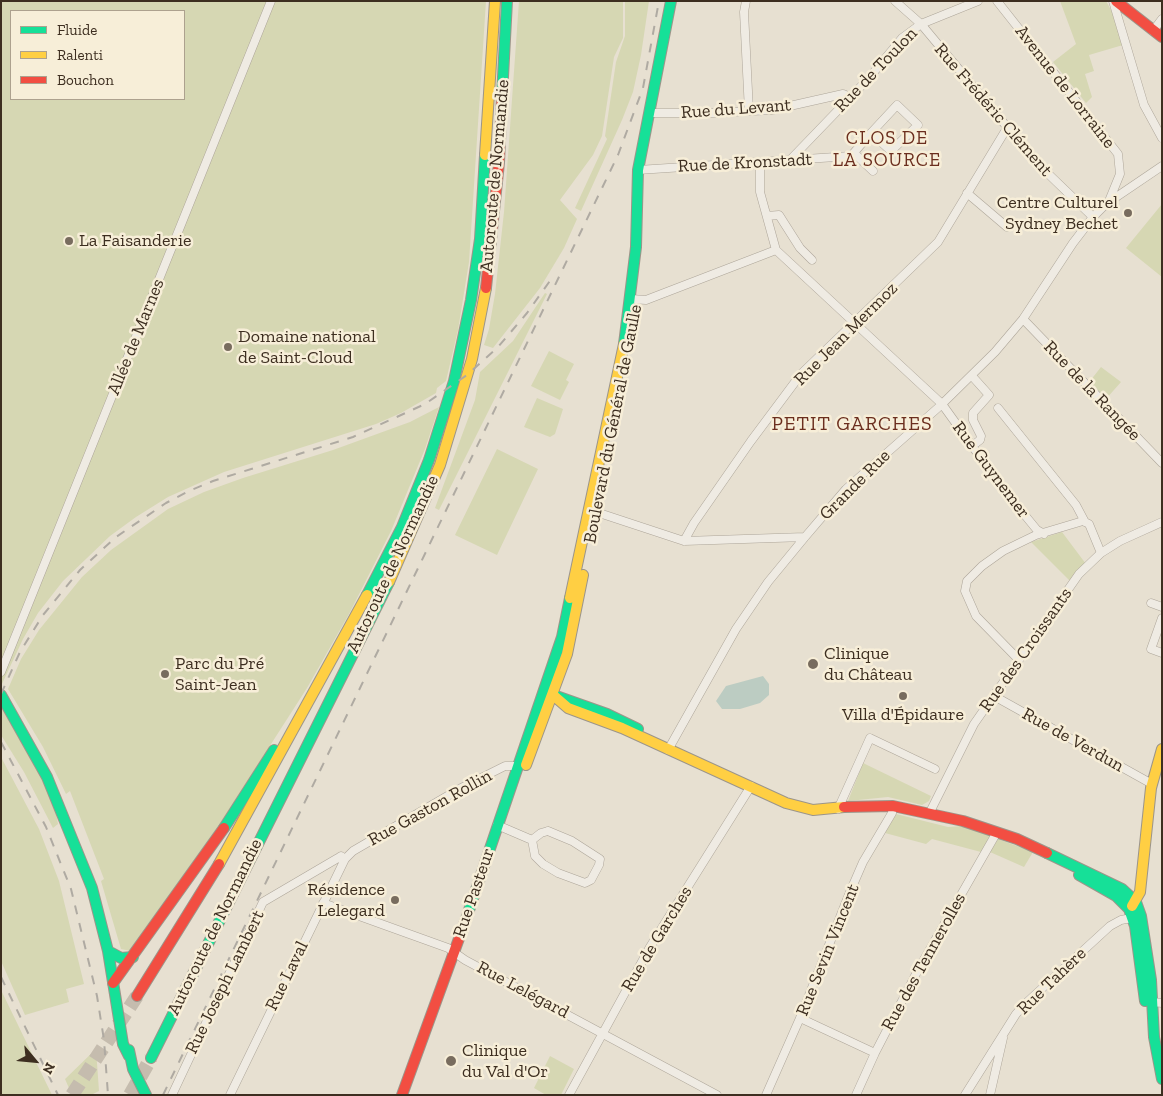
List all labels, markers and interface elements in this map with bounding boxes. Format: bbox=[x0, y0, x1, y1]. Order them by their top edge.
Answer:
legend bbox=[10, 10, 185, 100]
text: Fluide bbox=[57, 21, 97, 39]
street label: Avenue de Lorraine bbox=[1010, 21, 1120, 153]
street label: Rue de Toulon bbox=[830, 23, 922, 117]
street label: Rue Frédéric Clément bbox=[929, 39, 1057, 181]
text: Ralenti bbox=[57, 46, 103, 64]
text: Bouchon bbox=[57, 71, 114, 89]
street label: Autoroute de Normandie bbox=[476, 79, 514, 273]
street label: Rue du Levant bbox=[680, 94, 792, 124]
district label: CLOS DE LA SOURCE bbox=[832, 128, 942, 172]
street label: Rue de Kronstadt bbox=[677, 149, 813, 177]
place label: Centre Culturel Sydney Bechet bbox=[997, 192, 1118, 234]
marker: Centre Culturel Sydney Bechet bbox=[1122, 207, 1134, 219]
place label: La Faisanderie bbox=[79, 230, 191, 252]
marker: La Faisanderie bbox=[63, 235, 75, 247]
street label: Allée de Marnes bbox=[103, 276, 169, 398]
street label: Rue Jean Mermoz bbox=[790, 278, 902, 390]
street label: Boulevard du Général de Gaulle bbox=[579, 303, 647, 545]
place label: Domaine national de Saint-Cloud bbox=[238, 326, 376, 368]
street label: Rue de la Rangée bbox=[1039, 337, 1145, 445]
marker: Domaine national de Saint-Cloud bbox=[222, 341, 234, 353]
district label: PETIT GARCHES bbox=[770, 412, 934, 436]
street label: Rue Guynemer bbox=[948, 417, 1034, 523]
street label: Grande Rue bbox=[815, 445, 895, 525]
street label: Autoroute de Normandie bbox=[342, 472, 444, 656]
street label: Rue des Croissants bbox=[975, 584, 1077, 716]
place label: Clinique du Château bbox=[824, 643, 912, 686]
place label: Parc du Pré Saint-Jean bbox=[175, 653, 264, 696]
marker: Clinique du Château bbox=[806, 657, 820, 671]
marker: Parc du Pré Saint-Jean bbox=[159, 668, 171, 680]
marker: Villa d'Épidaure bbox=[897, 690, 909, 702]
street label: Rue de Verdun bbox=[1018, 703, 1128, 777]
place label: Villa d'Épidaure bbox=[842, 704, 964, 726]
street label: Rue Gaston Rollin bbox=[364, 765, 496, 851]
street label: Autoroute de Normandie bbox=[163, 835, 267, 1019]
street label: Rue Pasteur bbox=[449, 845, 499, 941]
place label: Résidence Lelegard bbox=[307, 879, 385, 922]
street label: Rue Sevin Vincent bbox=[792, 881, 864, 1019]
street label: Rue de Garches bbox=[617, 882, 697, 996]
street label: Rue des Tennerolles bbox=[877, 889, 971, 1035]
marker: Résidence Lelegard bbox=[389, 894, 401, 906]
street label: Rue Joseph Lambert bbox=[181, 906, 269, 1058]
street label: Rue Laval bbox=[261, 938, 313, 1014]
street label: Rue Tahère bbox=[1013, 943, 1091, 1019]
street label: Rue Lelégard bbox=[473, 957, 573, 1023]
north arrow bbox=[10, 1036, 60, 1086]
place label: Clinique du Val d'Or bbox=[462, 1040, 548, 1082]
marker: Clinique du Val d'Or bbox=[444, 1054, 458, 1068]
text: N bbox=[39, 1060, 59, 1077]

